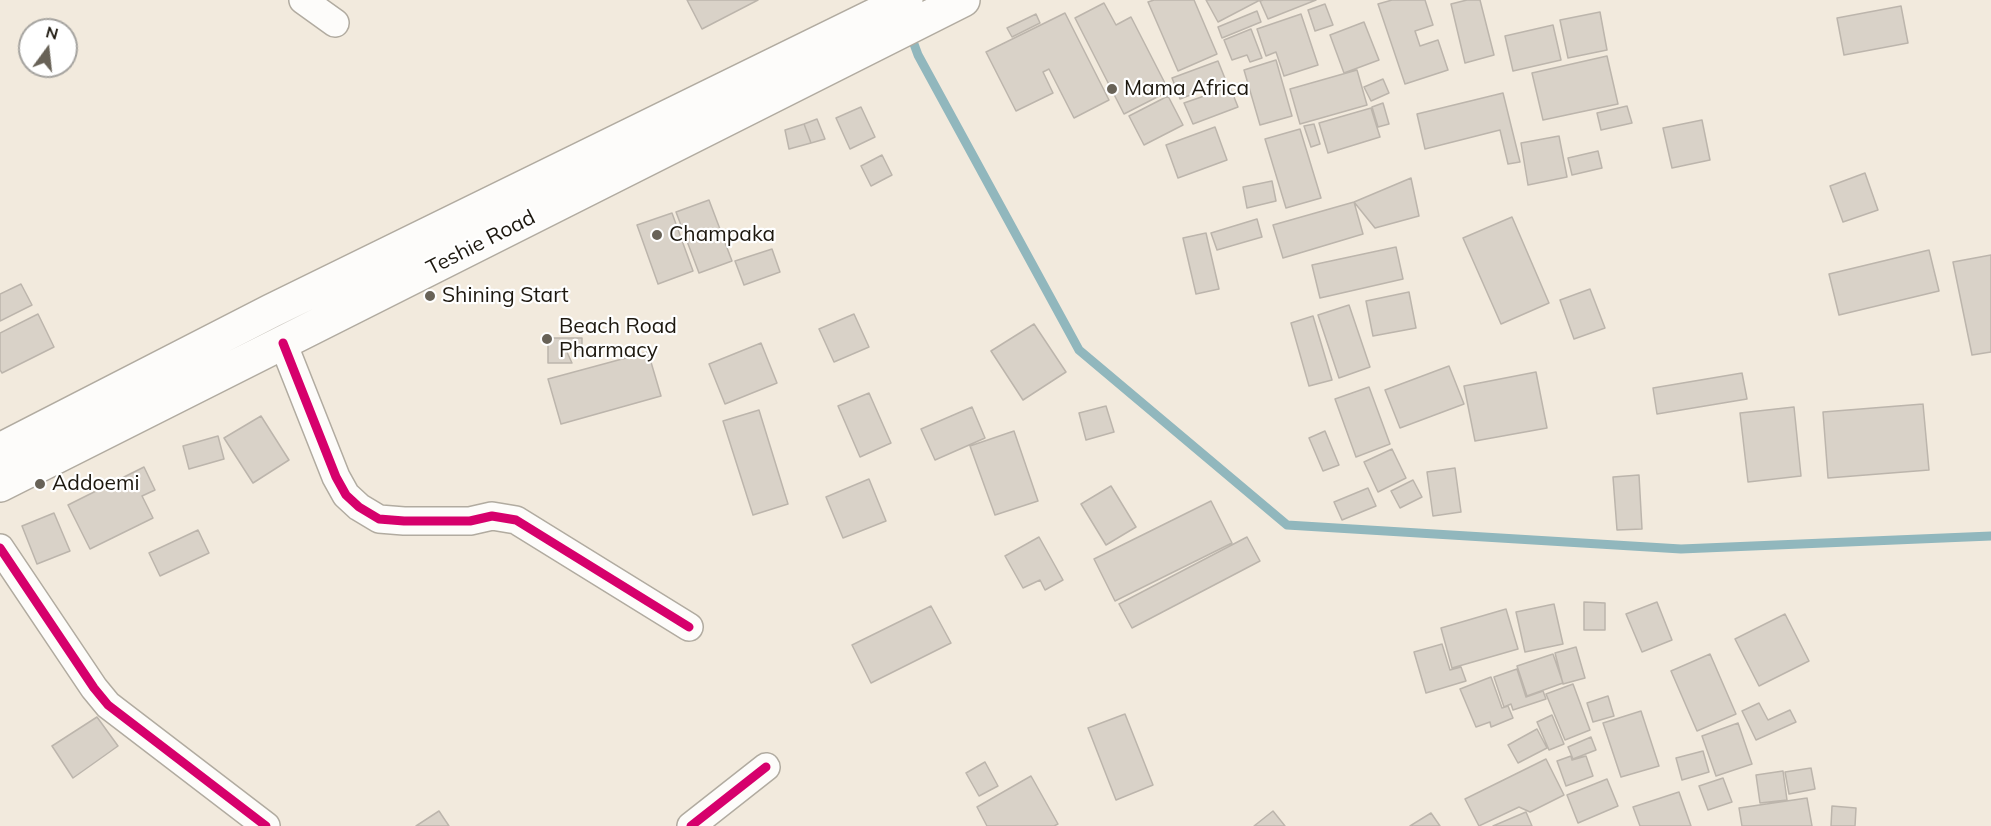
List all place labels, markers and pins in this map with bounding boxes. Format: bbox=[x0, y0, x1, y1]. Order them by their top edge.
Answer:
place label: Mama Africa bbox=[1124, 76, 1249, 102]
marker: Mama Africa bbox=[1105, 82, 1119, 96]
place label: Champaka bbox=[669, 222, 775, 248]
marker: Champaka bbox=[650, 228, 664, 242]
place label: Shining Start bbox=[442, 283, 569, 309]
marker: Shining Start bbox=[423, 289, 437, 303]
place label: Beach Road Pharmacy bbox=[559, 314, 677, 364]
marker: Beach Road Pharmacy bbox=[540, 332, 554, 346]
place label: Addoemi bbox=[52, 471, 139, 497]
marker: Addoemi bbox=[33, 477, 47, 491]

